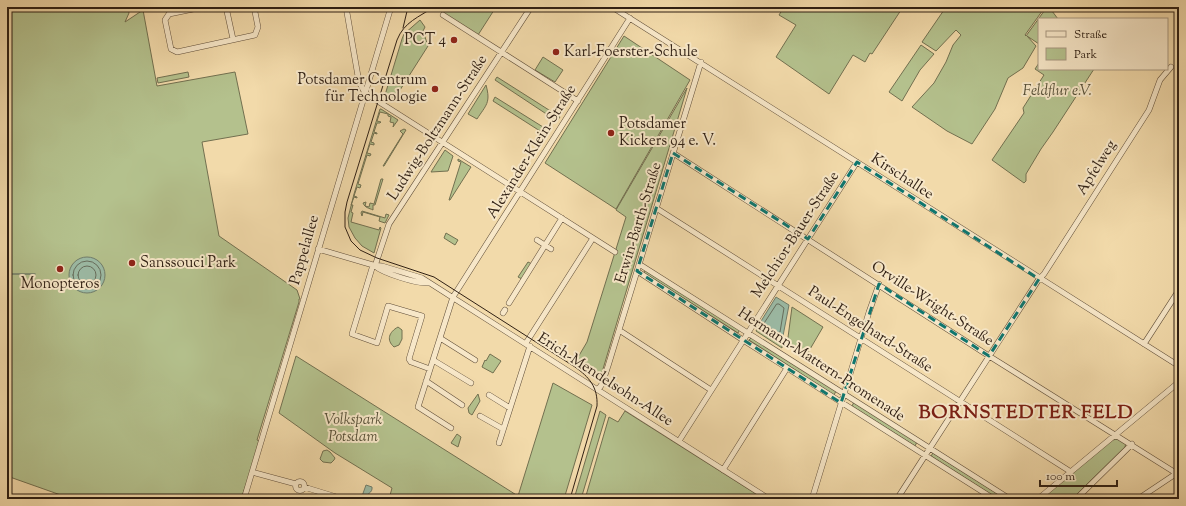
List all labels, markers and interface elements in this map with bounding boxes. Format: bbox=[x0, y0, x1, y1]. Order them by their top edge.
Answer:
legend bbox=[1038, 18, 1168, 70]
text: Straße bbox=[1074, 26, 1108, 44]
place label: PCT 4 bbox=[404, 30, 446, 51]
marker: PCT 4 bbox=[449, 35, 459, 45]
place label: Karl-Foerster-Schule bbox=[564, 42, 698, 63]
text: Park bbox=[1074, 46, 1097, 64]
marker: Karl-Foerster-Schule bbox=[551, 47, 561, 57]
street label: Ludwig-Boltzmann-Straße bbox=[383, 51, 493, 205]
place label: Potsdamer Centrum für Technologie bbox=[297, 70, 428, 108]
street label: Alexander-Klein-Straße bbox=[482, 81, 582, 223]
park label: Feldflur e.V. bbox=[1022, 81, 1092, 102]
marker: Potsdamer Centrum für Technologie bbox=[430, 84, 440, 94]
place label: Potsdamer Kickers 94 e. V. bbox=[619, 114, 716, 152]
marker: Potsdamer Kickers 94 e. V. bbox=[606, 128, 616, 138]
street label: Apfelweg bbox=[1072, 136, 1122, 200]
street label: Kirschallee bbox=[866, 149, 938, 205]
street label: Erwin-Barth-Straße bbox=[611, 160, 667, 286]
street label: Melchior-Bauer-Straße bbox=[747, 168, 845, 302]
street label: Pappelallee bbox=[285, 213, 325, 287]
place label: Sanssouci Park bbox=[140, 253, 236, 274]
street label: Orville-Wright-Straße bbox=[867, 256, 997, 352]
marker: Sanssouci Park bbox=[127, 258, 137, 268]
marker: Monopteros bbox=[55, 264, 65, 274]
place label: Monopteros bbox=[21, 274, 99, 295]
street label: Paul-Engelhard-Straße bbox=[804, 282, 936, 378]
street label: Hermann-Mattern-Promenade bbox=[733, 303, 909, 427]
street label: Erich-Mendelsohn-Allee bbox=[533, 328, 677, 432]
district label: BORNSTEDTER FELD bbox=[918, 400, 1134, 427]
park label: Volkspark Potsdam bbox=[324, 410, 382, 448]
scale bar bbox=[1040, 462, 1117, 488]
text: 100 m bbox=[1046, 468, 1075, 486]

